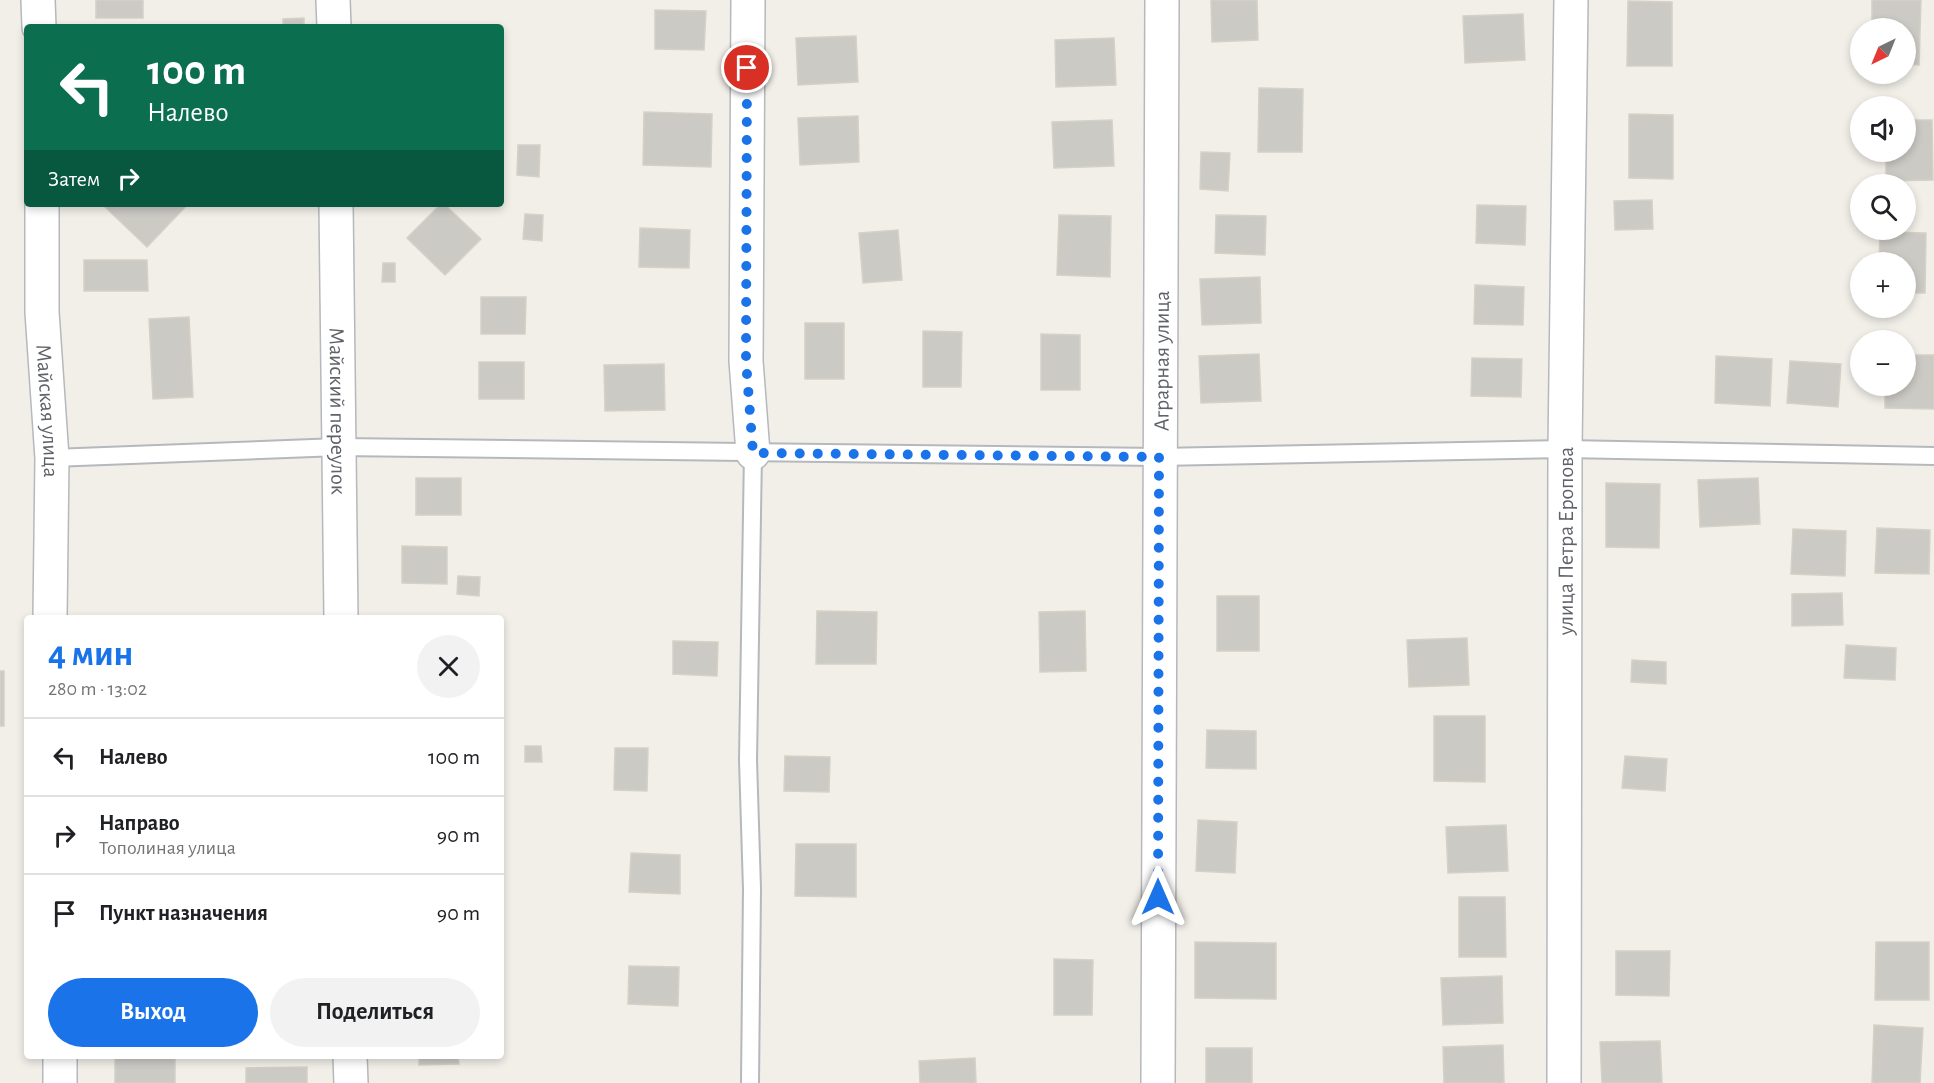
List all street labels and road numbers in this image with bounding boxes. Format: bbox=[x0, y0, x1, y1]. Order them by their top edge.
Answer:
street label: Аграрная улица bbox=[1150, 291, 1173, 431]
street label: Майский переулок bbox=[325, 327, 350, 495]
street label: Майская улица bbox=[32, 343, 62, 478]
street label: улица Петра Еропова bbox=[1555, 447, 1577, 636]

